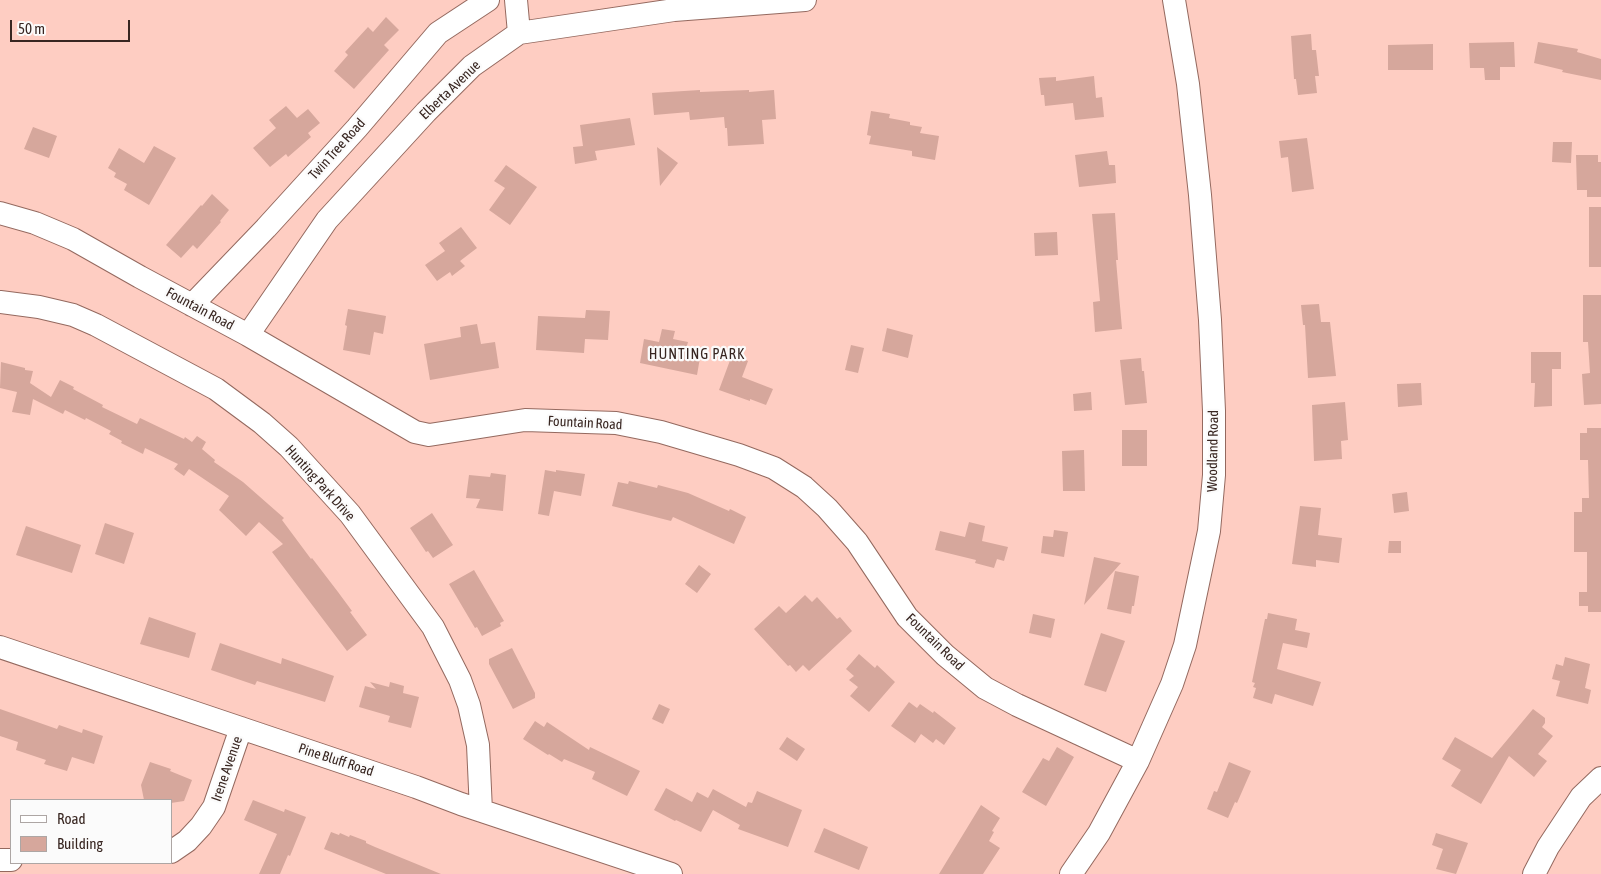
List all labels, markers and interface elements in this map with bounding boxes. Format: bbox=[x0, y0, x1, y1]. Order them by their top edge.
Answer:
scale bar bbox=[12, 10, 132, 42]
text: 50 m bbox=[18, 20, 45, 37]
street label: Elberta Avenue bbox=[416, 57, 484, 123]
street label: Twin Tree Road bbox=[305, 115, 369, 183]
street label: Fountain Road bbox=[163, 284, 237, 334]
district label: HUNTING PARK bbox=[647, 345, 747, 363]
street label: Woodland Road bbox=[1204, 410, 1222, 492]
street label: Fountain Road bbox=[547, 413, 623, 433]
street label: Hunting Park Drive bbox=[282, 442, 358, 524]
street label: Fountain Road bbox=[902, 610, 968, 674]
street label: Irene Avenue bbox=[208, 734, 246, 804]
street label: Pine Bluff Road bbox=[296, 740, 376, 780]
legend bbox=[10, 799, 172, 864]
text: Road bbox=[57, 810, 86, 827]
text: Building bbox=[57, 835, 103, 852]

